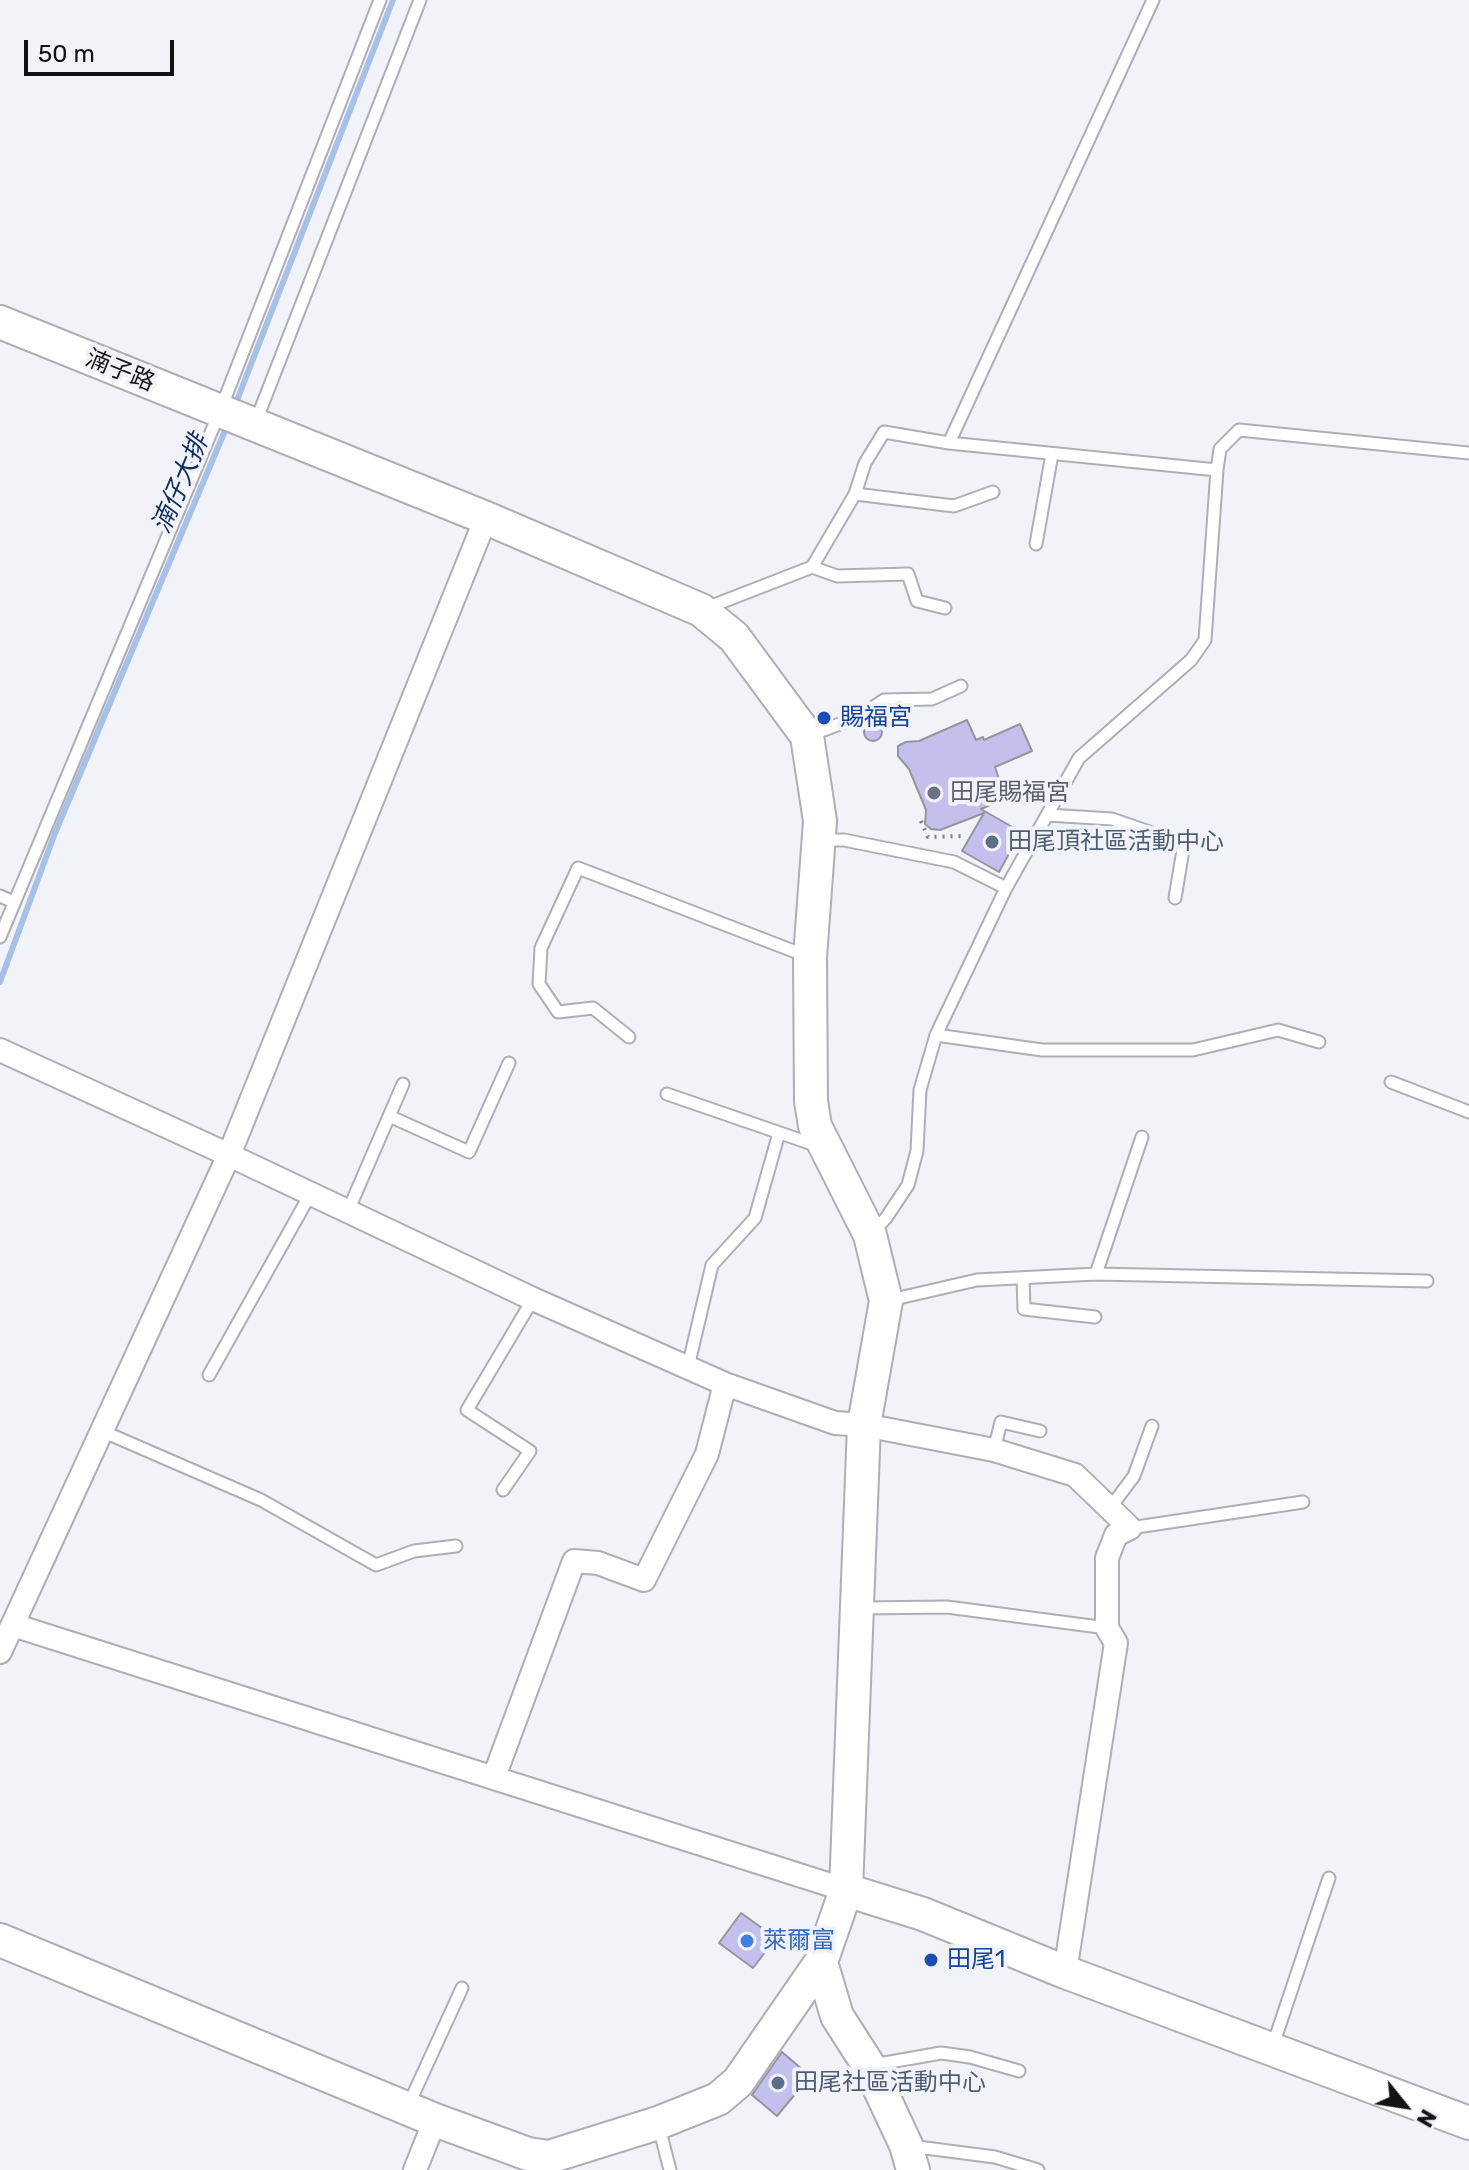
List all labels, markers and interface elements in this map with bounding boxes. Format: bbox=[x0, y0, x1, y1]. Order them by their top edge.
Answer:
scale bar bbox=[28, 24, 178, 74]
text: 50 m bbox=[38, 40, 95, 68]
street label: 湳子路 bbox=[81, 344, 159, 398]
water label: 湳仔大排 bbox=[146, 430, 216, 538]
place label: 賜福宮 bbox=[840, 704, 912, 732]
marker: 賜福宮 bbox=[815, 709, 833, 727]
place label: 田尾賜福宮 bbox=[950, 779, 1070, 807]
marker: 田尾賜福宮 bbox=[925, 784, 943, 802]
place label: 田尾頂社區活動中心 bbox=[1008, 828, 1224, 856]
marker: 田尾頂社區活動中心 bbox=[983, 833, 1001, 851]
place label: 萊爾富 bbox=[763, 1927, 835, 1955]
marker: 萊爾富 bbox=[738, 1932, 756, 1950]
place label: 田尾1 bbox=[947, 1946, 1005, 1974]
marker: 田尾1 bbox=[922, 1951, 940, 1969]
north arrow bbox=[1365, 2066, 1445, 2146]
place label: 田尾社區活動中心 bbox=[794, 2069, 986, 2097]
marker: 田尾社區活動中心 bbox=[769, 2074, 787, 2092]
text: N bbox=[1411, 2105, 1442, 2132]

